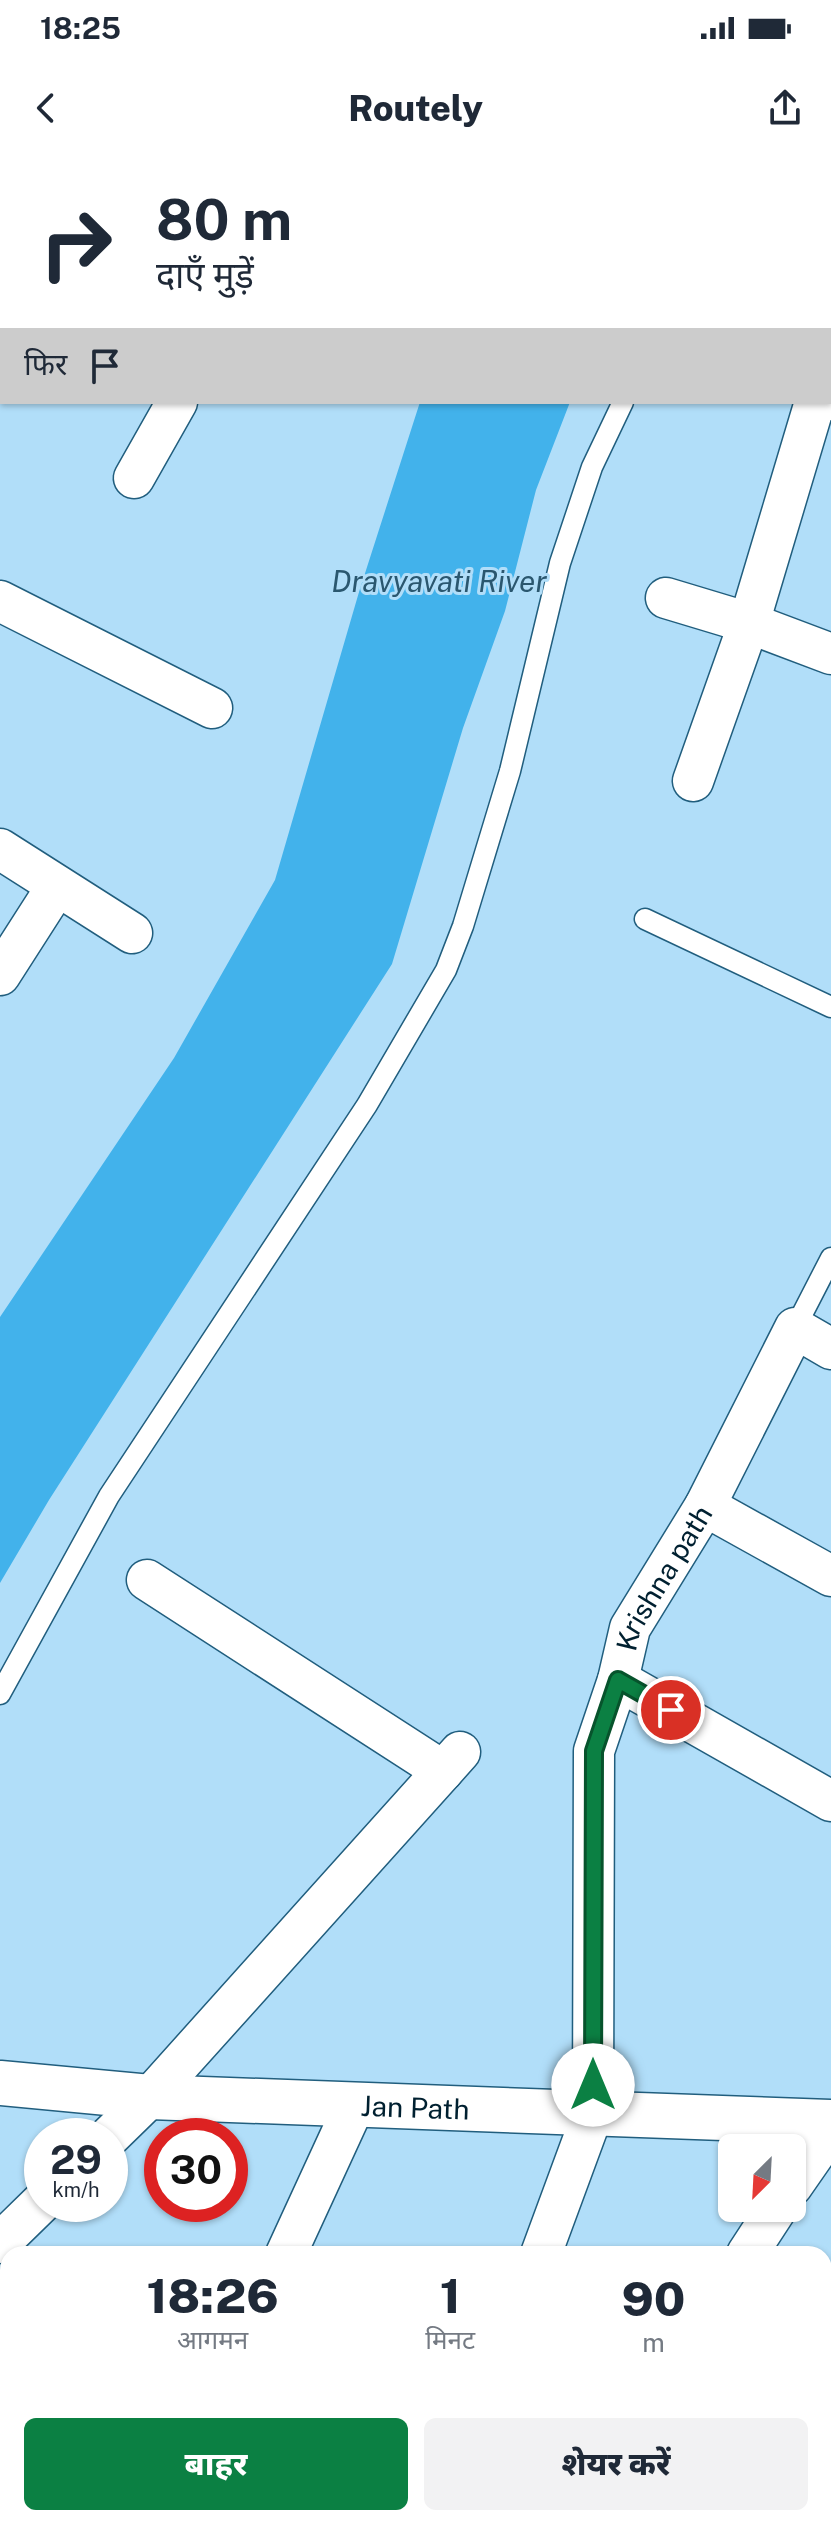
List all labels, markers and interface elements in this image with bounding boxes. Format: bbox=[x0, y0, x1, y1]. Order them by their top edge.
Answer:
text: 18:25 bbox=[40, 10, 121, 46]
icon: back bbox=[24, 86, 68, 130]
icon: share bbox=[763, 86, 807, 130]
text: Routely bbox=[348, 87, 483, 129]
text: 80 m bbox=[156, 187, 292, 253]
icon: right bbox=[24, 192, 128, 296]
text: दाएँ मुड़ें bbox=[156, 254, 254, 296]
icon: arrive bbox=[83, 344, 127, 388]
text: फिर bbox=[24, 346, 67, 382]
water label: Dravyavati River bbox=[331, 563, 547, 599]
street label: Krishna path bbox=[609, 1499, 718, 1654]
pin bbox=[637, 1676, 705, 1744]
icon: arrive bbox=[649, 1688, 693, 1732]
position arrow bbox=[551, 2043, 635, 2127]
street label: Jan Path bbox=[360, 2088, 470, 2125]
speed limit sign: 30 bbox=[144, 2118, 248, 2222]
north arrow bbox=[718, 2134, 806, 2222]
map controls bbox=[718, 2134, 806, 2222]
text: 29 bbox=[50, 2136, 102, 2183]
text: km/h bbox=[52, 2178, 100, 2202]
text: 18:26 bbox=[146, 2267, 279, 2324]
text: 1 bbox=[440, 2267, 461, 2324]
text: 90 bbox=[622, 2270, 686, 2327]
text: आगमन bbox=[177, 2324, 248, 2355]
text: मिनट bbox=[425, 2324, 475, 2355]
text: m bbox=[642, 2327, 665, 2358]
button: बाहर bbox=[24, 2418, 408, 2510]
button: शेयर करें bbox=[424, 2418, 808, 2510]

